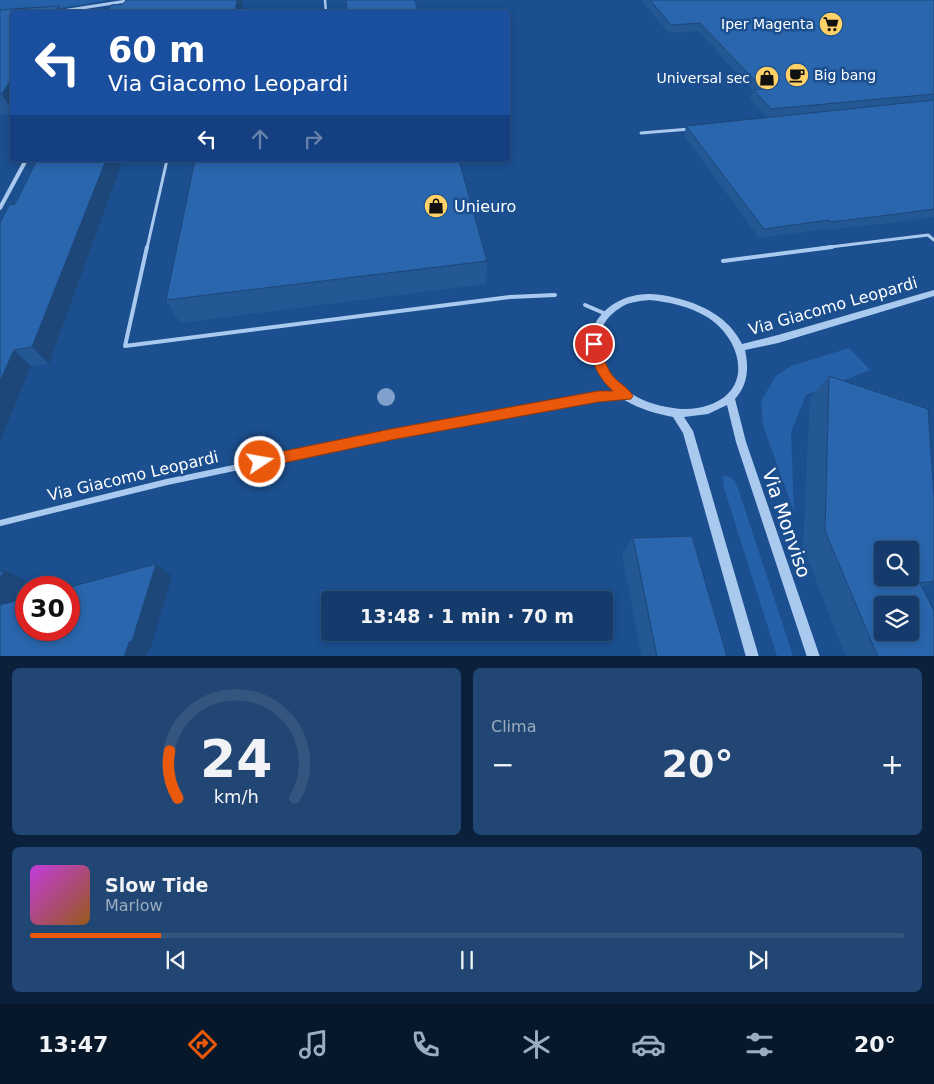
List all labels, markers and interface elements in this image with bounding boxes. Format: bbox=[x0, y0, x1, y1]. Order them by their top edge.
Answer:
supermarket icon: Iper Magenta bbox=[818, 11, 844, 37]
place label: Iper Magenta bbox=[721, 16, 814, 32]
icon: left bbox=[25, 30, 90, 95]
text: 60 m bbox=[108, 30, 205, 70]
cafe icon: Big bang bbox=[784, 62, 810, 88]
shop icon: Universal sec bbox=[754, 65, 780, 91]
place label: Big bang bbox=[814, 67, 876, 83]
place label: Universal sec bbox=[657, 70, 750, 86]
text: Via Giacomo Leopardi bbox=[108, 71, 348, 96]
icon: left bbox=[193, 125, 221, 153]
icon: ahead bbox=[246, 125, 274, 153]
icon: right bbox=[299, 125, 327, 153]
shop icon: Unieuro bbox=[423, 193, 449, 219]
place label: Unieuro bbox=[454, 197, 516, 216]
street label: Via Giacomo Leopardi bbox=[746, 273, 920, 339]
pin bbox=[573, 323, 615, 365]
icon: arrive bbox=[580, 330, 608, 358]
position arrow bbox=[233, 435, 285, 487]
street label: Via Giacomo Leopardi bbox=[46, 447, 220, 505]
street label: Via Monviso bbox=[758, 466, 816, 580]
map controls bbox=[874, 541, 919, 641]
button: search bbox=[874, 541, 919, 586]
speed limit sign: 30 bbox=[15, 576, 80, 641]
button: layers bbox=[874, 596, 919, 641]
text: 13:48 · 1 min · 70 m bbox=[360, 605, 574, 627]
text: Clima bbox=[491, 717, 536, 736]
text: 24 bbox=[200, 729, 273, 789]
text: 20° bbox=[662, 742, 733, 786]
text: − bbox=[491, 748, 514, 781]
text: + bbox=[881, 748, 904, 781]
text: km/h bbox=[214, 786, 259, 807]
text: Slow Tide bbox=[105, 874, 208, 896]
text: Marlow bbox=[105, 896, 163, 915]
icon: previous bbox=[162, 946, 190, 974]
icon: pause bbox=[453, 946, 481, 974]
icon: next bbox=[744, 946, 772, 974]
icon: directions bbox=[185, 1027, 220, 1062]
icon: music bbox=[296, 1027, 331, 1062]
icon: phone bbox=[408, 1027, 443, 1062]
icon: climate bbox=[519, 1027, 554, 1062]
icon: car bbox=[631, 1027, 666, 1062]
icon: filters bbox=[742, 1027, 777, 1062]
text: 13:47 bbox=[38, 1032, 108, 1057]
text: 20° bbox=[854, 1032, 896, 1057]

